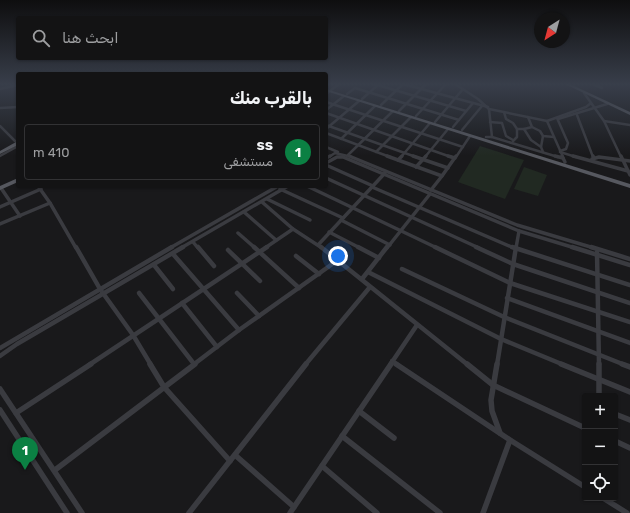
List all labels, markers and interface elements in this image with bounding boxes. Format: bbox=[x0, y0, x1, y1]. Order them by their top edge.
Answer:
north arrow bbox=[534, 12, 570, 48]
search box bbox=[16, 16, 328, 60]
icon: search bbox=[30, 27, 52, 49]
text: ابحث هنا bbox=[62, 29, 119, 47]
text: بالقرب منك bbox=[230, 88, 312, 108]
text: ss bbox=[256, 136, 273, 154]
text: 410 m bbox=[33, 145, 69, 160]
text: 1 bbox=[295, 145, 301, 160]
text: مستشفى bbox=[223, 154, 273, 169]
your location bbox=[328, 246, 348, 266]
map controls bbox=[582, 393, 618, 501]
button: + bbox=[582, 393, 618, 429]
button: − bbox=[582, 429, 618, 465]
pin: 1 bbox=[12, 437, 38, 470]
button: locate bbox=[582, 465, 618, 501]

